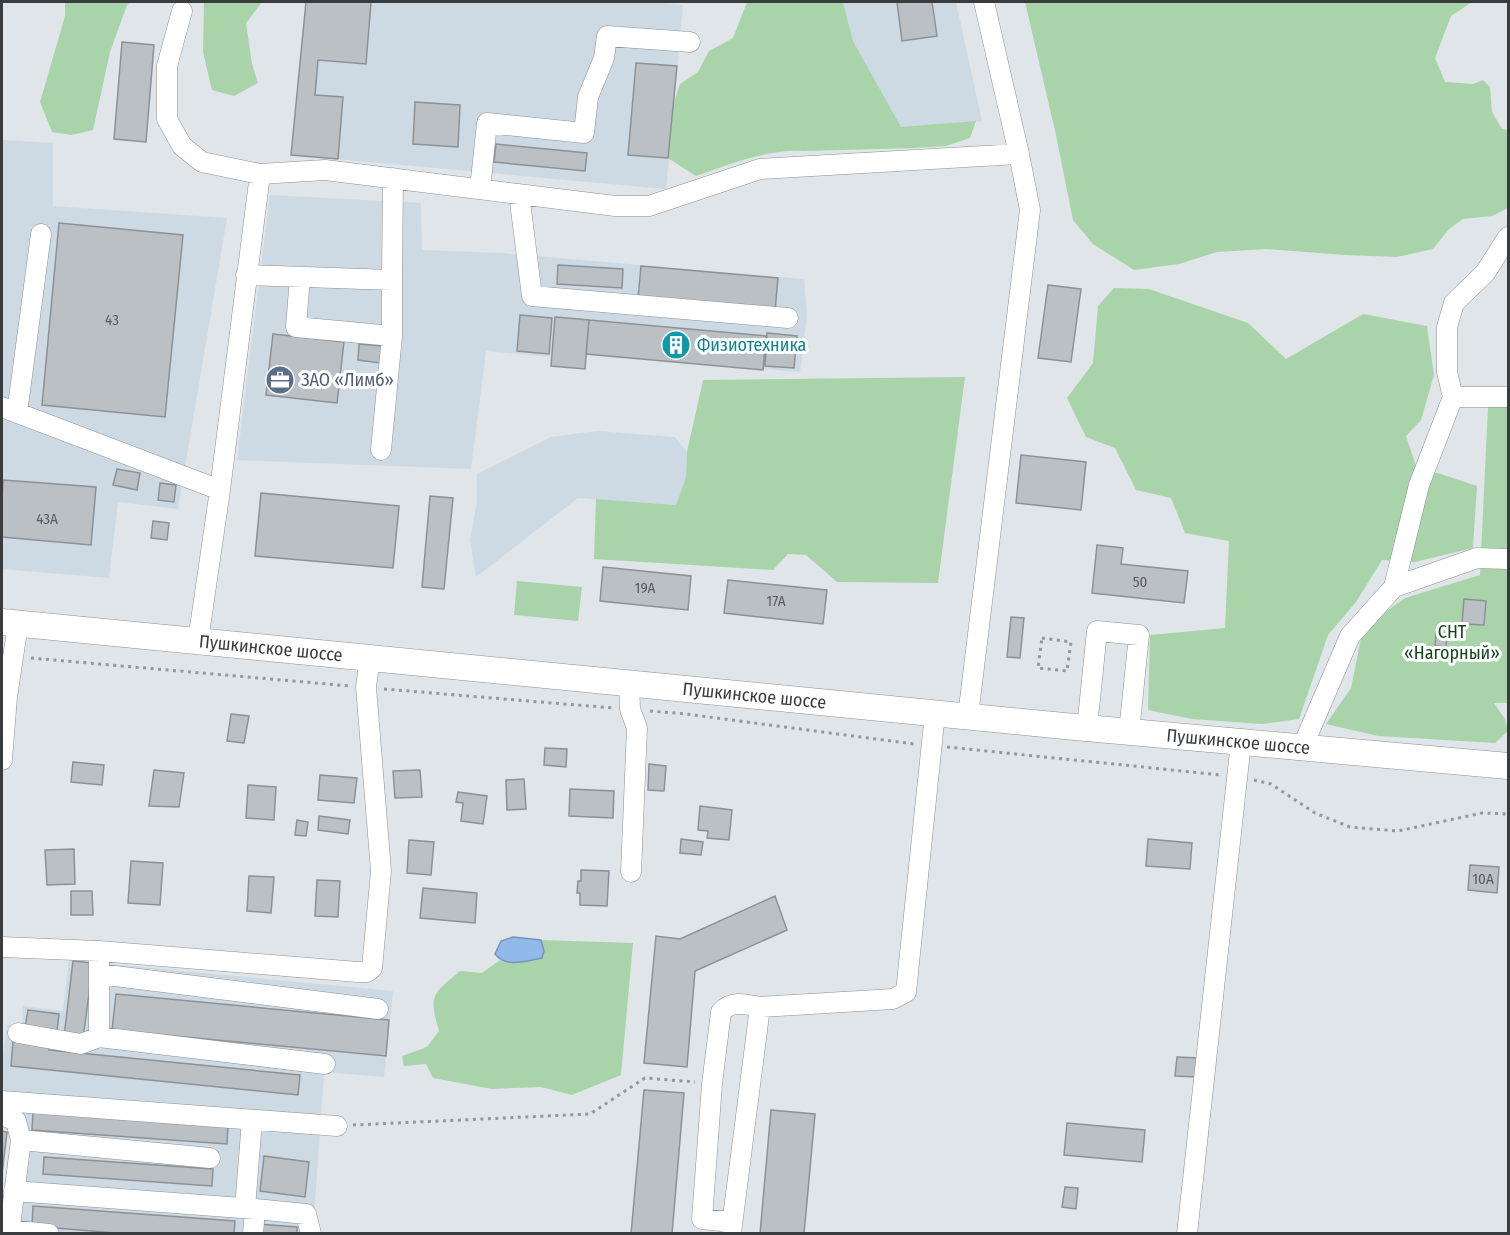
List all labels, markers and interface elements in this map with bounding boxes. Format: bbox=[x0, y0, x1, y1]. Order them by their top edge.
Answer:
house number: 43 bbox=[105, 311, 119, 329]
building icon: Физиотехника bbox=[660, 329, 692, 361]
place label: Физиотехника bbox=[697, 334, 807, 356]
office icon: ЗАО «Лимб» bbox=[264, 364, 296, 396]
place label: ЗАО «Лимб» bbox=[301, 369, 394, 391]
house number: 43А bbox=[36, 510, 58, 528]
house number: 50 bbox=[1133, 573, 1147, 591]
house number: 19А bbox=[635, 579, 656, 597]
house number: 17А bbox=[766, 592, 786, 610]
park label: СНТ «Нагорный» bbox=[1404, 621, 1500, 664]
street label: Пушкинское шоссе bbox=[198, 630, 344, 666]
street label: Пушкинское шоссе bbox=[682, 678, 827, 714]
street label: Пушкинское шоссе bbox=[1165, 724, 1311, 759]
house number: 10А bbox=[1472, 870, 1494, 888]

